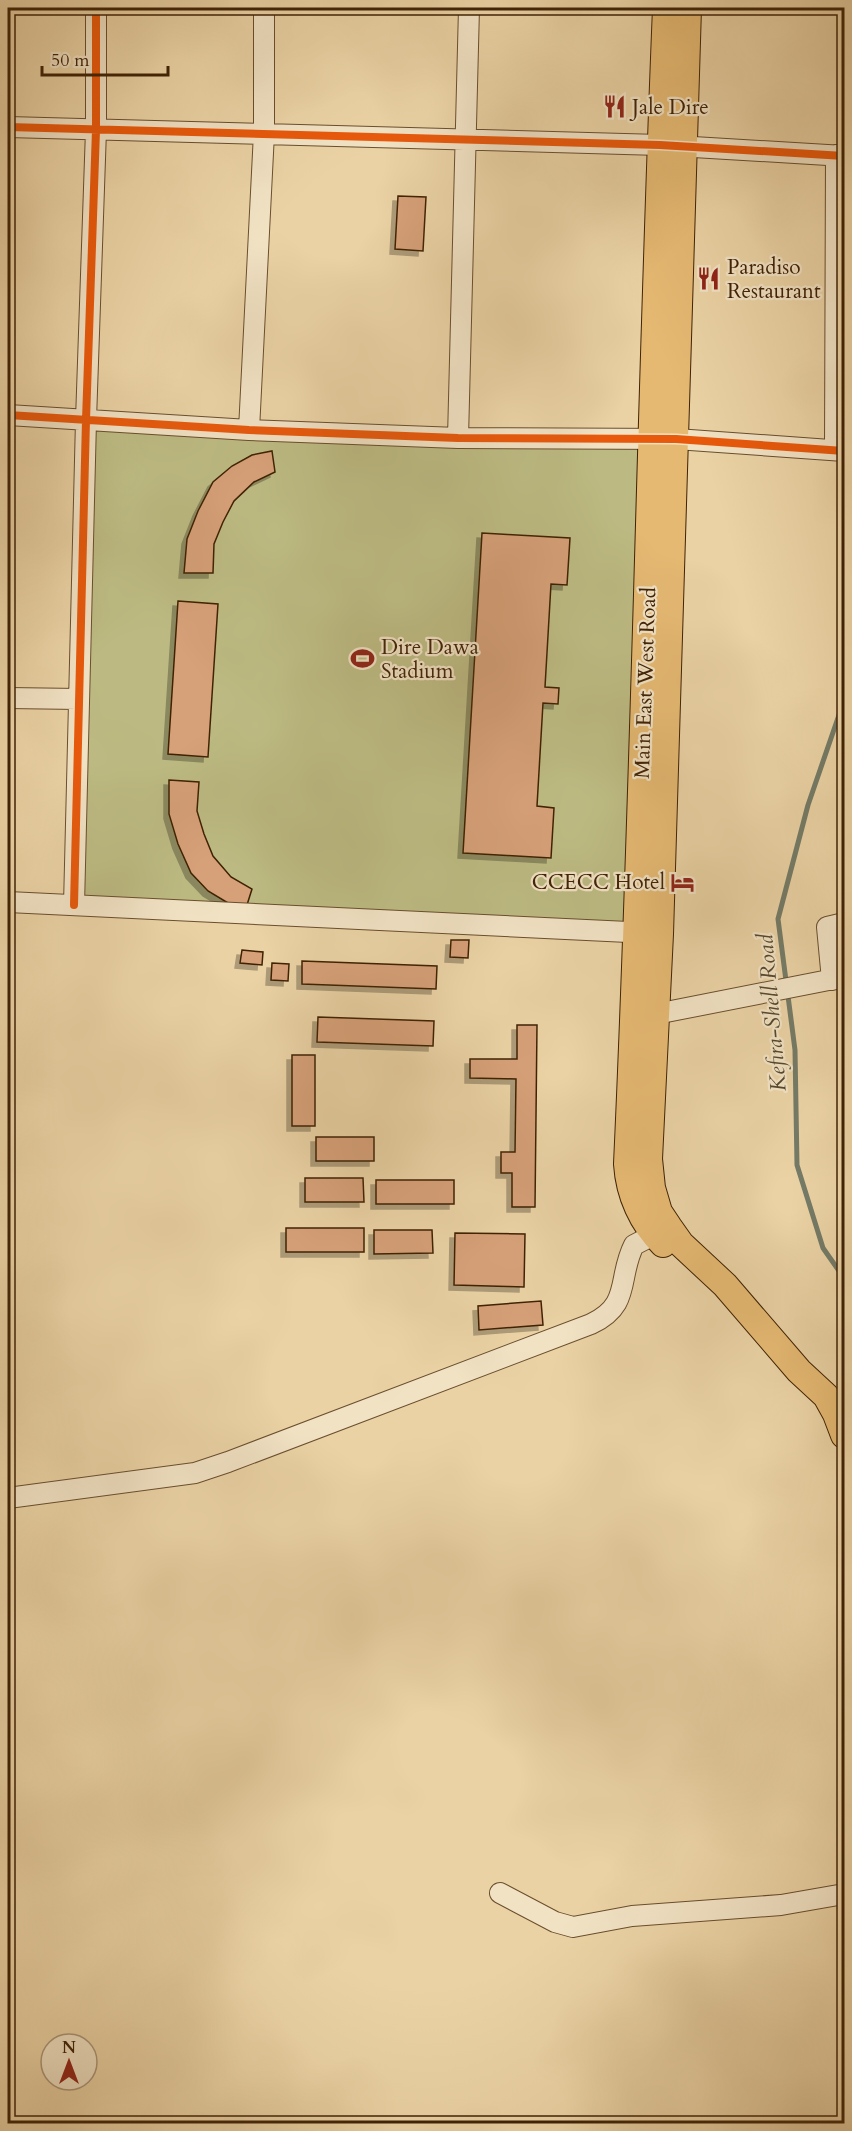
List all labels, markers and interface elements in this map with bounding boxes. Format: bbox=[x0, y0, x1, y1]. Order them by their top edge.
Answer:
scale bar bbox=[42, 39, 168, 77]
text: 50 m bbox=[51, 48, 90, 73]
place label: Jale Dire bbox=[629, 93, 709, 122]
restaurant icon: Jale Dire bbox=[601, 94, 627, 120]
place label: Paradiso Restaurant bbox=[727, 253, 821, 306]
restaurant icon: Paradiso Restaurant bbox=[696, 266, 722, 292]
street label: Main East West Road bbox=[628, 587, 663, 779]
place label: Dire Dawa Stadium bbox=[381, 633, 479, 686]
sports icon: Dire Dawa Stadium bbox=[350, 646, 376, 672]
place label: CCECC Hotel bbox=[532, 868, 665, 897]
hotel icon: CCECC Hotel bbox=[670, 869, 696, 895]
water label: Kefira-Shell Road bbox=[750, 931, 794, 1093]
north arrow bbox=[39, 2032, 99, 2092]
text: N bbox=[62, 2037, 76, 2059]

